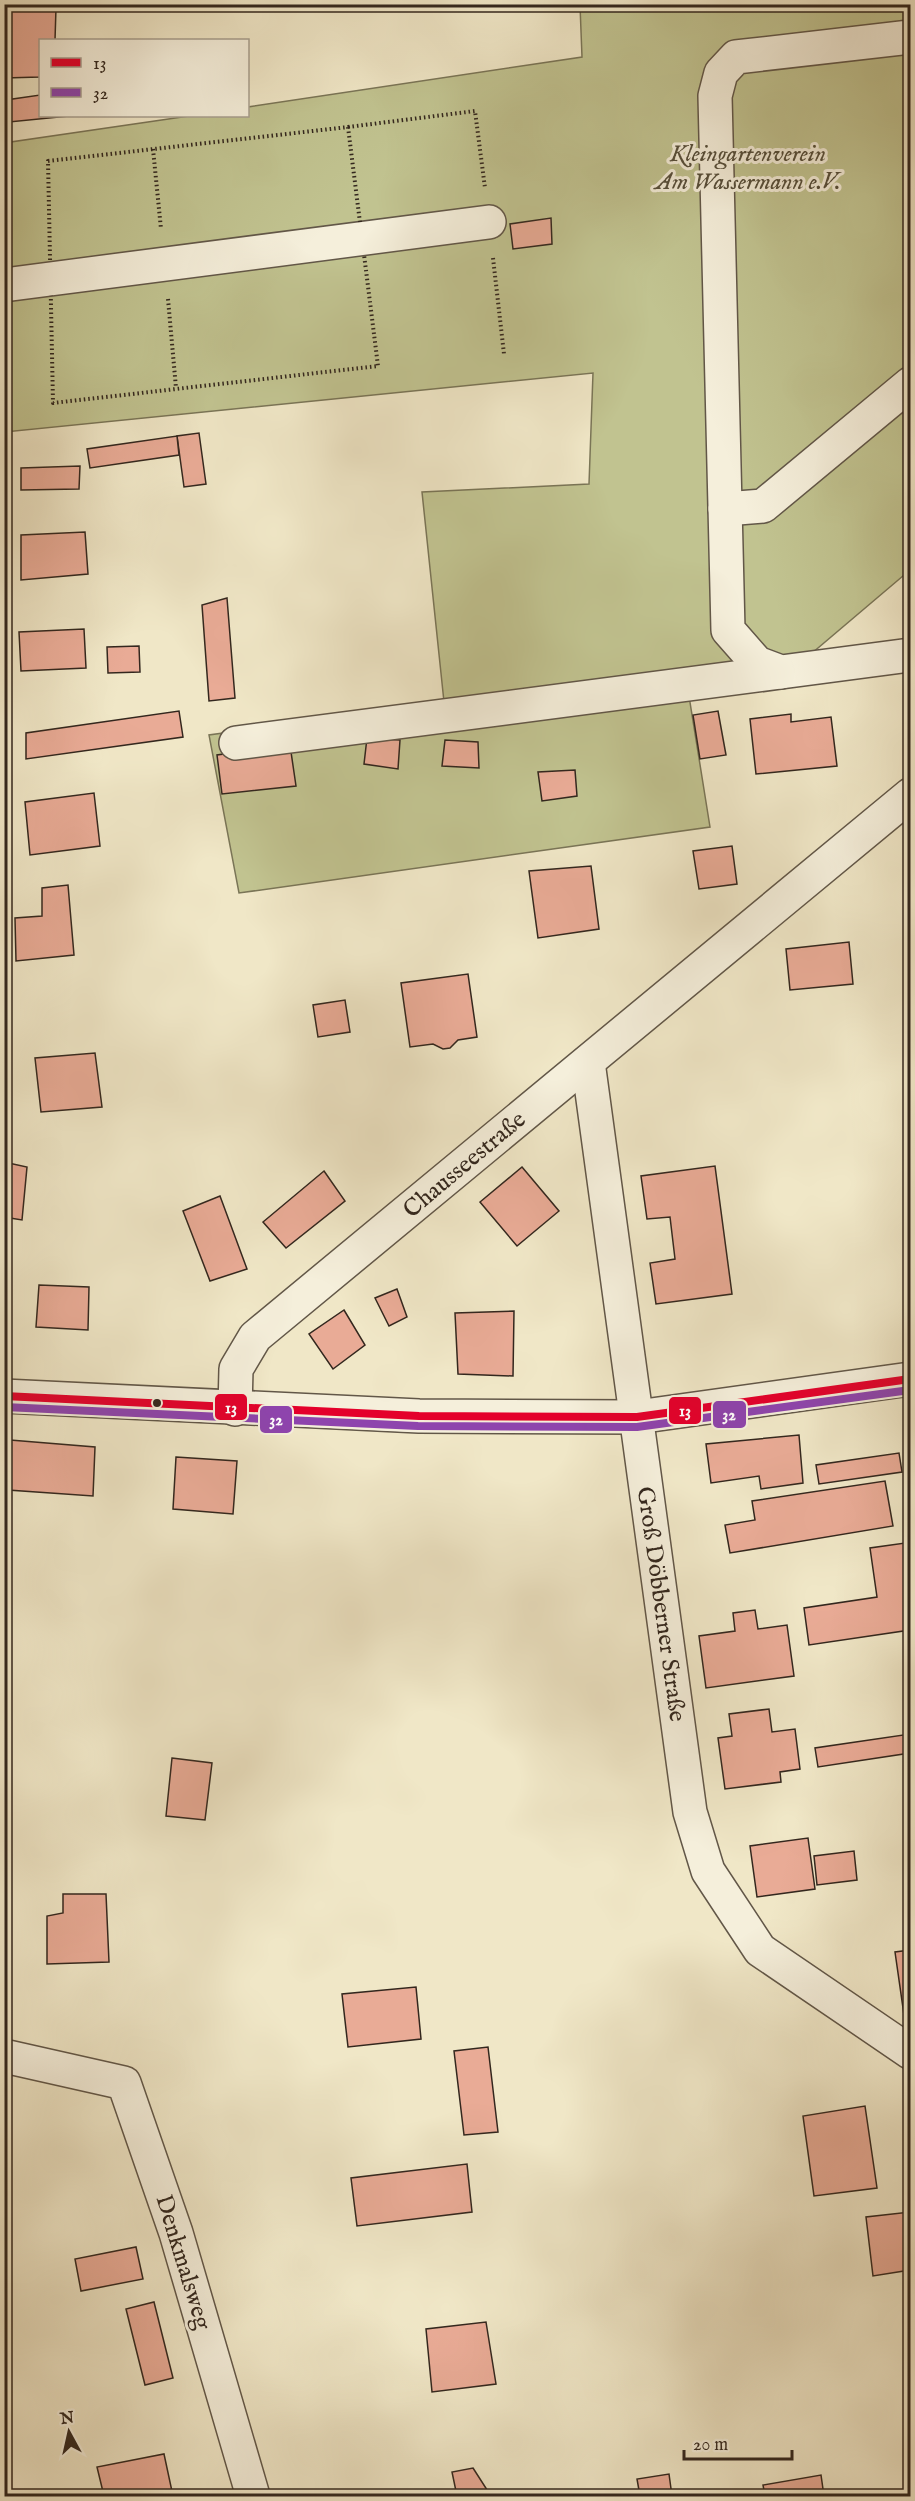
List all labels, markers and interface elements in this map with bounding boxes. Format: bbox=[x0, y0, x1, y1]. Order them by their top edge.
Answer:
legend bbox=[39, 39, 249, 117]
text: 13 bbox=[93, 53, 106, 76]
text: 32 bbox=[93, 83, 108, 106]
park label: Kleingartenverein Am Wassermann e.V. bbox=[652, 139, 842, 198]
street label: Chausseestraße bbox=[397, 1105, 533, 1226]
line badge: 13 bbox=[214, 1393, 248, 1421]
line badge: 13 bbox=[668, 1396, 702, 1425]
unlabelled marker bbox=[151, 1397, 163, 1409]
text: 13 bbox=[225, 1399, 237, 1419]
line badge: 32 bbox=[712, 1400, 747, 1429]
text: 13 bbox=[679, 1402, 691, 1422]
line badge: 32 bbox=[259, 1405, 293, 1434]
text: 32 bbox=[722, 1406, 736, 1426]
text: 32 bbox=[269, 1411, 283, 1431]
street label: Groß Döbberner Straße bbox=[629, 1485, 692, 1724]
street label: Denkmalsweg bbox=[147, 2191, 218, 2335]
north arrow bbox=[39, 2402, 99, 2462]
text: N bbox=[58, 2408, 76, 2430]
scale bar bbox=[684, 2423, 792, 2461]
text: 20 m bbox=[693, 2434, 728, 2457]

